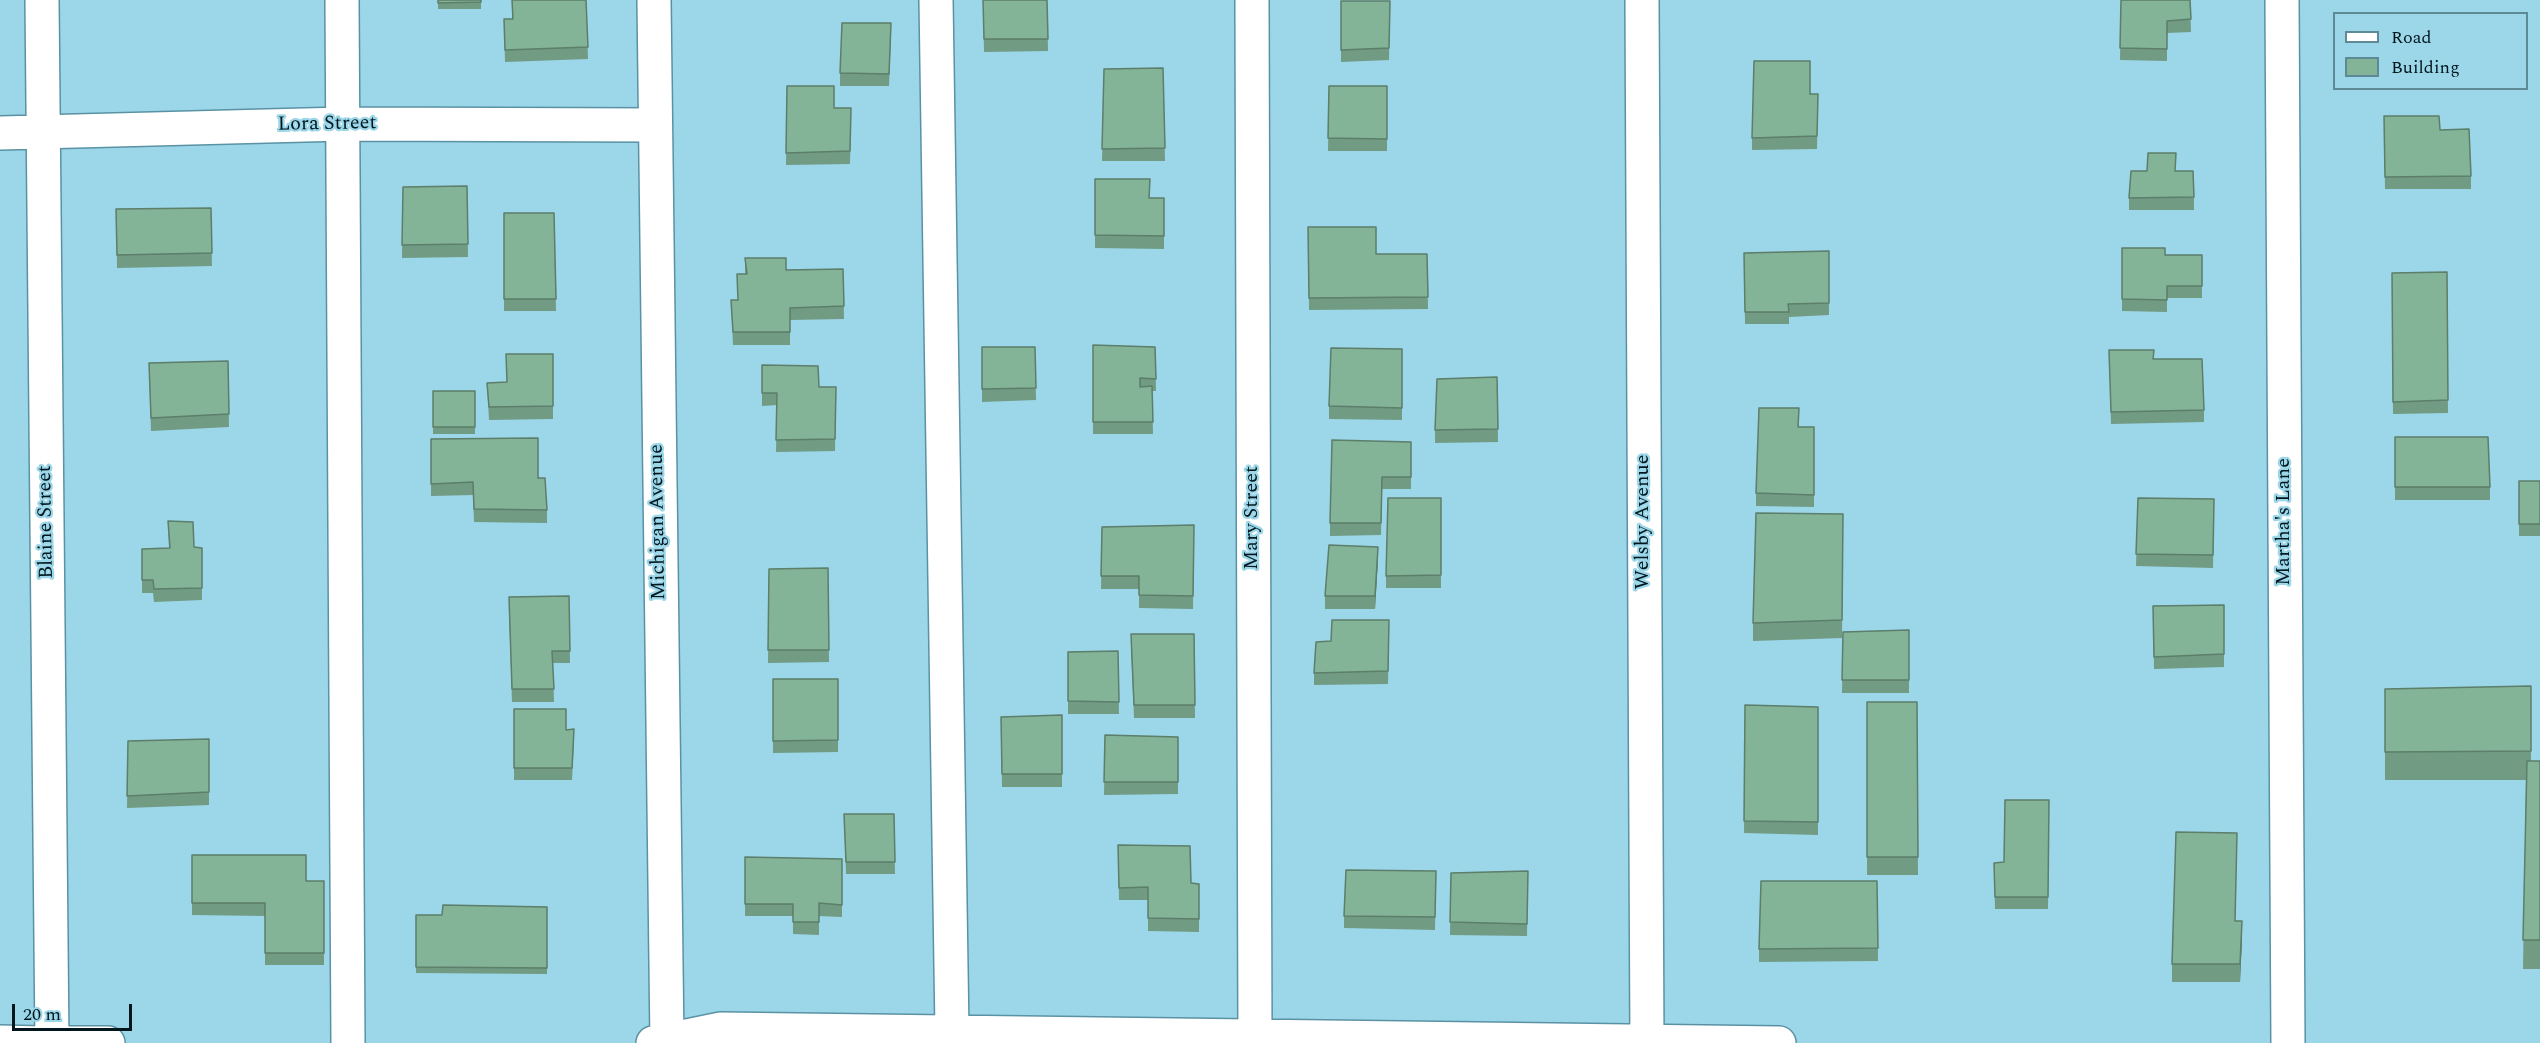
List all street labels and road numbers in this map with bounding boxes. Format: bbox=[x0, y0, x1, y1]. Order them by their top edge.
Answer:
street label: Lora Street bbox=[277, 112, 377, 138]
street label: Michigan Avenue bbox=[646, 444, 672, 600]
street label: Welsby Avenue bbox=[1632, 454, 1656, 590]
street label: Martha's Lane bbox=[2273, 458, 2297, 586]
street label: Blaine Street bbox=[34, 465, 60, 579]
street label: Mary Street bbox=[1241, 466, 1265, 570]

